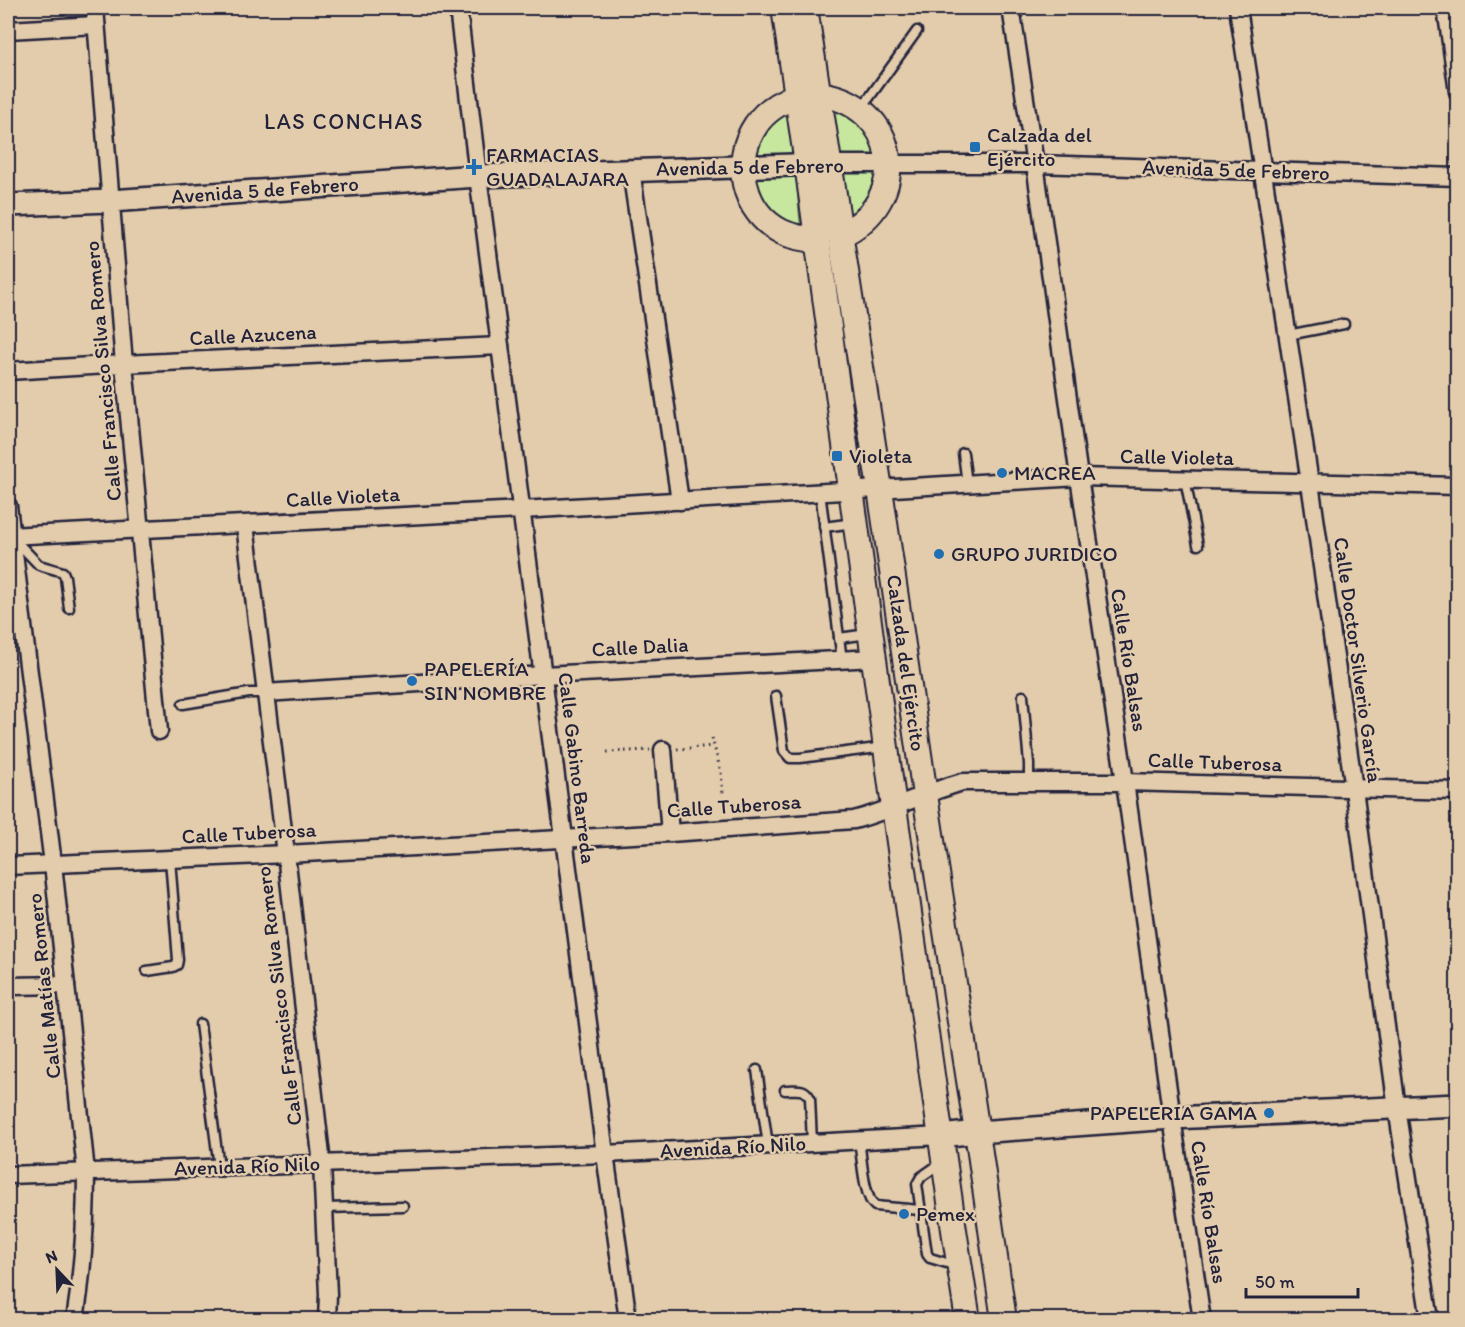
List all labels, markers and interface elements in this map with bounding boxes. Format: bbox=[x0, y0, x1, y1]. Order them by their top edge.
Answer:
district label: LAS CONCHAS bbox=[264, 108, 424, 135]
place label: Calzada del Ejército bbox=[987, 122, 1092, 171]
marker: Calzada del Ejército bbox=[968, 140, 982, 154]
place label: FARMACIAS GUADALAJARA bbox=[486, 142, 629, 191]
street label: Avenida 5 de Febrero bbox=[656, 152, 844, 181]
street label: Avenida 5 de Febrero bbox=[1142, 154, 1330, 185]
marker: FARMACIAS GUADALAJARA bbox=[467, 160, 481, 174]
street label: Avenida 5 de Febrero bbox=[170, 170, 359, 209]
street label: Calle Francisco Silva Romero bbox=[79, 240, 126, 502]
street label: Calle Azucena bbox=[189, 319, 317, 350]
place label: Violeta bbox=[849, 443, 912, 468]
street label: Calle Violeta bbox=[1120, 443, 1234, 470]
marker: Violeta bbox=[830, 449, 844, 463]
place label: MACREA bbox=[1014, 460, 1096, 485]
marker: MACREA bbox=[995, 466, 1009, 480]
street label: Calle Violeta bbox=[285, 481, 401, 512]
street label: Calle Doctor Silverio García bbox=[1329, 536, 1388, 784]
place label: GRUPO JURIDICO bbox=[951, 541, 1118, 566]
marker: GRUPO JURIDICO bbox=[932, 547, 946, 561]
street label: Calzada del Ejército bbox=[882, 573, 931, 753]
street label: Calle Río Balsas bbox=[1106, 587, 1153, 733]
street label: Calle Dalia bbox=[591, 631, 689, 662]
place label: PAPELERÍA SIN NOMBRE bbox=[424, 656, 546, 705]
street label: Calle Gabino Barreda bbox=[553, 671, 602, 865]
marker: PAPELERÍA SIN NOMBRE bbox=[405, 674, 419, 688]
street label: Calle Tuberosa bbox=[1147, 747, 1283, 776]
street label: Calle Tuberosa bbox=[666, 788, 802, 823]
street label: Calle Tuberosa bbox=[181, 816, 317, 849]
street label: Calle Francisco Silva Romero bbox=[250, 865, 307, 1127]
street label: Calle Matías Romero bbox=[21, 892, 66, 1080]
place label: PAPELERIA GAMA bbox=[1090, 1100, 1258, 1125]
marker: PAPELERIA GAMA bbox=[1262, 1106, 1276, 1120]
street label: Avenida Río Nilo bbox=[659, 1130, 807, 1163]
street label: Calle Río Balsas bbox=[1186, 1139, 1233, 1285]
street label: Avenida Río Nilo bbox=[173, 1150, 320, 1181]
place label: Pemex bbox=[916, 1201, 975, 1226]
marker: Pemex bbox=[897, 1207, 911, 1221]
north arrow bbox=[27, 1240, 87, 1300]
text: N bbox=[43, 1246, 60, 1268]
scale bar bbox=[1246, 1261, 1358, 1299]
text: 50 m bbox=[1255, 1271, 1295, 1293]

